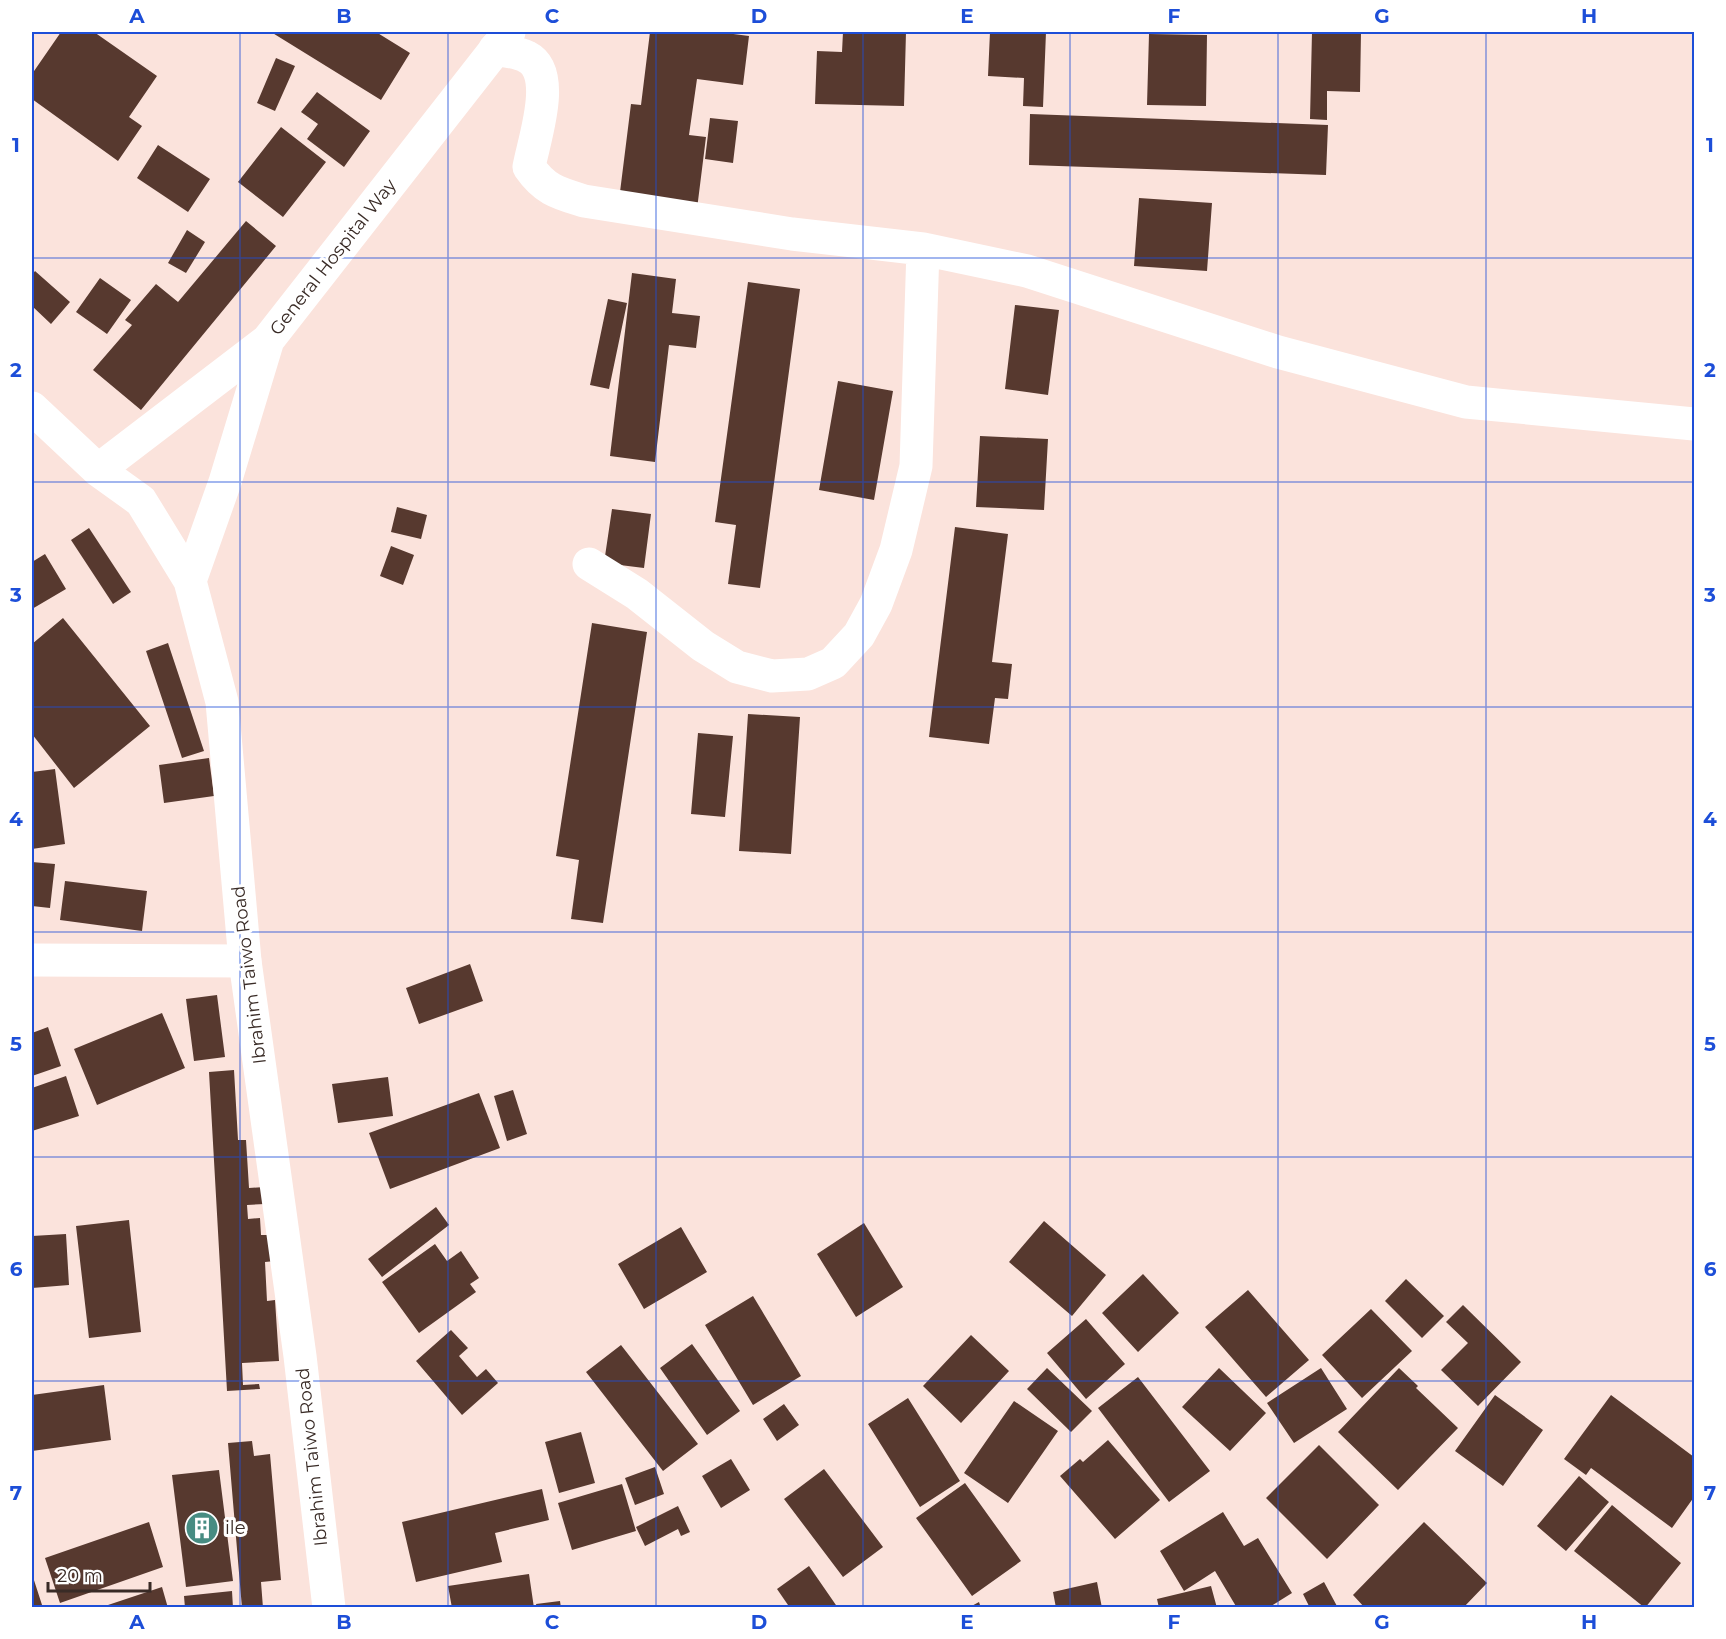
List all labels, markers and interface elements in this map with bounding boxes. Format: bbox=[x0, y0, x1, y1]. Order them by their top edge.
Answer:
text: A bbox=[128, 4, 145, 28]
text: B bbox=[336, 4, 352, 28]
text: C bbox=[545, 4, 560, 28]
text: D bbox=[751, 4, 767, 28]
text: E bbox=[960, 4, 974, 28]
text: F bbox=[1168, 4, 1181, 28]
text: G bbox=[1374, 4, 1390, 28]
text: H bbox=[1581, 4, 1597, 28]
text: 1 bbox=[12, 133, 20, 157]
text: 1 bbox=[1706, 133, 1714, 157]
street label: General Hospital Way bbox=[265, 174, 401, 340]
text: 2 bbox=[10, 358, 22, 382]
text: 2 bbox=[1704, 358, 1716, 382]
text: 3 bbox=[9, 583, 22, 607]
text: 3 bbox=[1703, 583, 1716, 607]
text: 4 bbox=[9, 807, 23, 831]
text: 4 bbox=[1703, 807, 1717, 831]
street label: Ibrahim Taiwo Road bbox=[227, 885, 271, 1065]
text: 5 bbox=[10, 1032, 22, 1056]
text: 5 bbox=[1704, 1032, 1716, 1056]
text: 6 bbox=[10, 1257, 23, 1281]
text: 6 bbox=[1704, 1257, 1717, 1281]
street label: Ibrahim Taiwo Road bbox=[292, 1367, 332, 1547]
text: 7 bbox=[10, 1481, 22, 1505]
text: 7 bbox=[1704, 1481, 1716, 1505]
building icon: ile bbox=[184, 1510, 220, 1546]
place label: ile bbox=[225, 1517, 246, 1539]
scale bar bbox=[48, 1555, 150, 1593]
text: 20 m bbox=[57, 1565, 103, 1587]
text: A bbox=[128, 1610, 145, 1634]
text: B bbox=[336, 1610, 352, 1634]
text: C bbox=[545, 1610, 560, 1634]
text: D bbox=[751, 1610, 767, 1634]
text: E bbox=[960, 1610, 974, 1634]
text: F bbox=[1168, 1610, 1181, 1634]
text: G bbox=[1374, 1610, 1390, 1634]
text: H bbox=[1581, 1610, 1597, 1634]

